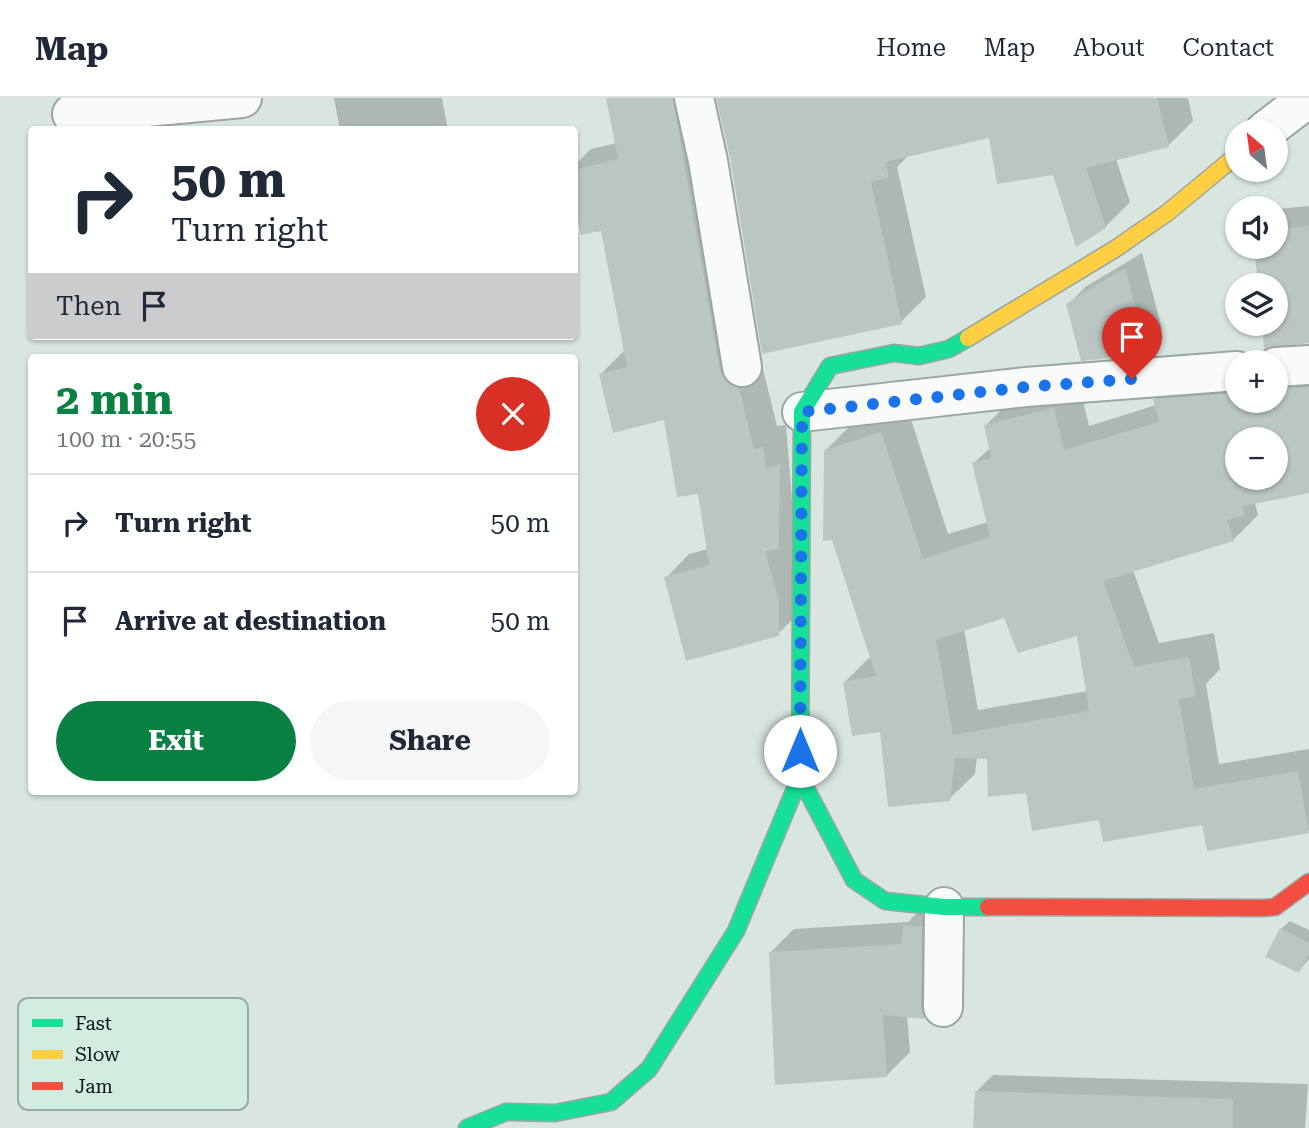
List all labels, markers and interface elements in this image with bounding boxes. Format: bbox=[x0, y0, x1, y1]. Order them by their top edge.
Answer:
text: Map bbox=[35, 29, 109, 68]
text: Home bbox=[876, 34, 946, 62]
text: Map bbox=[984, 34, 1035, 62]
text: About bbox=[1073, 34, 1144, 62]
text: Contact bbox=[1182, 34, 1274, 62]
north arrow bbox=[1225, 119, 1288, 182]
map controls bbox=[1225, 119, 1288, 490]
text: 50 m bbox=[171, 152, 286, 209]
icon: right bbox=[56, 154, 147, 245]
button: sound bbox=[1225, 196, 1288, 259]
text: Turn right bbox=[171, 211, 328, 249]
button: layers bbox=[1225, 273, 1288, 336]
icon: arrive bbox=[135, 287, 173, 325]
text: Then bbox=[56, 291, 121, 321]
pin bbox=[1102, 307, 1162, 379]
icon: arrive bbox=[1113, 318, 1151, 356]
button: + bbox=[1225, 350, 1288, 413]
text: 2 min bbox=[56, 375, 173, 424]
button: close bbox=[476, 377, 550, 451]
text: 100 m · 20:55 bbox=[56, 426, 196, 453]
button: − bbox=[1225, 427, 1288, 490]
icon: right bbox=[56, 504, 94, 542]
text: Turn right bbox=[115, 508, 251, 538]
text: 50 m bbox=[491, 508, 550, 538]
icon: arrive bbox=[56, 602, 94, 640]
text: Arrive at destination bbox=[115, 606, 386, 636]
text: 50 m bbox=[491, 606, 550, 636]
button: Exit bbox=[56, 701, 296, 781]
button: Share bbox=[310, 701, 550, 781]
position arrow bbox=[763, 714, 837, 788]
legend bbox=[18, 998, 248, 1110]
text: Fast bbox=[75, 1012, 112, 1035]
text: Slow bbox=[75, 1043, 120, 1066]
text: Jam bbox=[75, 1075, 113, 1098]

